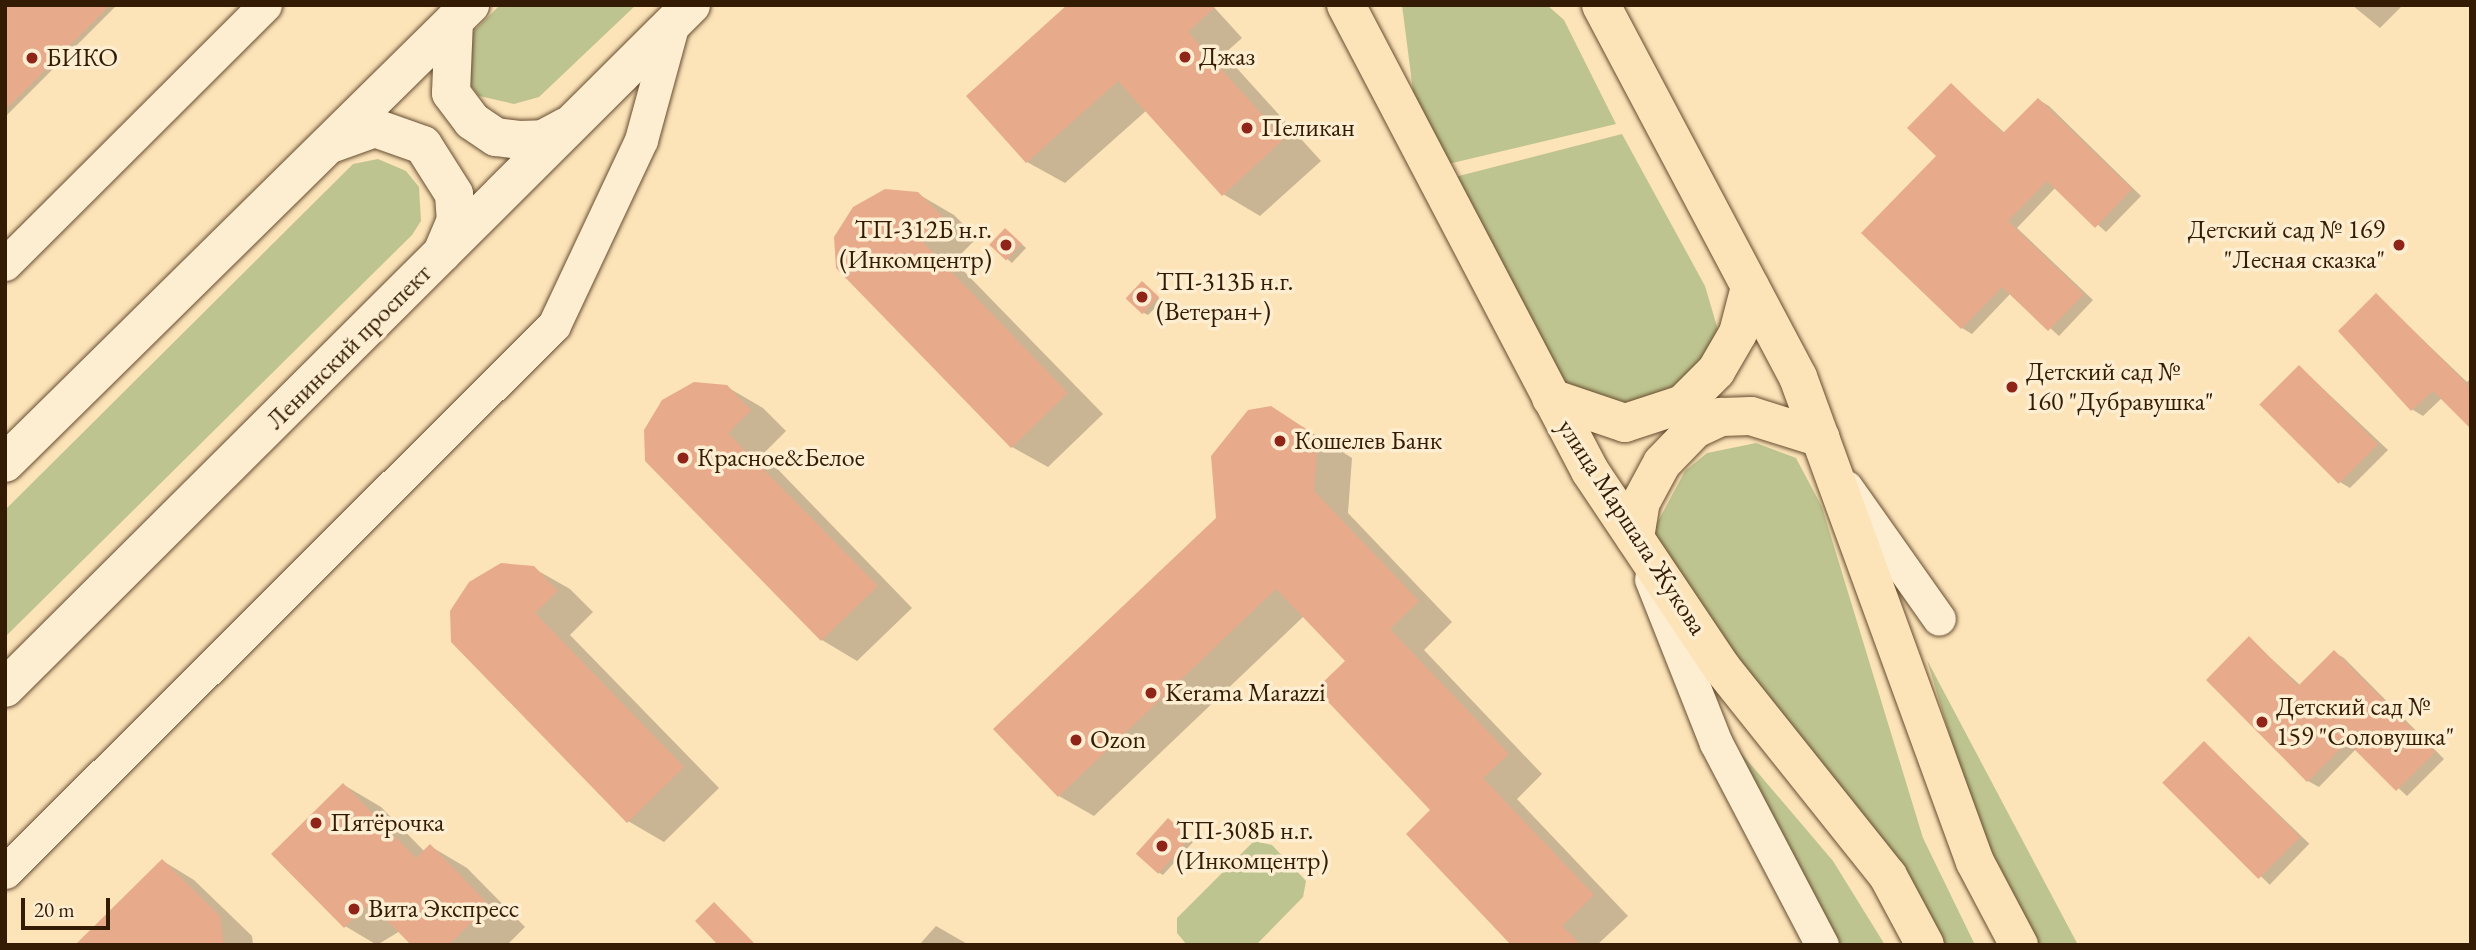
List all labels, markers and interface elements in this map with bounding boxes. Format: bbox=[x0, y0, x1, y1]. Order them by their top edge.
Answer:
place label: Джаз bbox=[1199, 41, 1255, 73]
place label: БИКО bbox=[46, 42, 118, 74]
marker: Джаз bbox=[1177, 49, 1193, 65]
marker: БИКО bbox=[24, 50, 40, 66]
place label: Пеликан bbox=[1261, 112, 1355, 144]
marker: Пеликан bbox=[1239, 120, 1255, 136]
place label: ТП-312Б н.г. (Инкомцентр) bbox=[839, 214, 992, 276]
place label: Детский сад № 169 "Лесная сказка" bbox=[2188, 214, 2385, 276]
marker: ТП-312Б н.г. (Инкомцентр) bbox=[998, 237, 1014, 253]
marker: Детский сад № 169 "Лесная сказка" bbox=[2391, 237, 2407, 253]
street label: Ленинский проспект bbox=[260, 258, 438, 436]
place label: ТП-313Б н.г. (Ветеран+) bbox=[1156, 266, 1294, 328]
marker: ТП-313Б н.г. (Ветеран+) bbox=[1134, 289, 1150, 305]
place label: Детский сад № 160 "Дубравушка" bbox=[2026, 356, 2214, 418]
marker: Детский сад № 160 "Дубравушка" bbox=[2004, 379, 2020, 395]
street label: улица Маршала Жукова bbox=[1551, 413, 1713, 641]
place label: Кошелев Банк bbox=[1294, 425, 1442, 457]
marker: Кошелев Банк bbox=[1272, 433, 1288, 449]
place label: Красное&Белое bbox=[697, 442, 865, 474]
marker: Красное&Белое bbox=[675, 450, 691, 466]
place label: Kerama Marazzi bbox=[1165, 677, 1325, 709]
marker: Kerama Marazzi bbox=[1143, 685, 1159, 701]
place label: Детский сад № 159 "Соловушка" bbox=[2276, 691, 2454, 752]
marker: Детский сад № 159 "Соловушка" bbox=[2254, 714, 2270, 730]
place label: Ozon bbox=[1090, 724, 1146, 756]
marker: Ozon bbox=[1068, 732, 1084, 748]
place label: Пятёрочка bbox=[330, 807, 444, 839]
marker: Пятёрочка bbox=[308, 815, 324, 831]
place label: ТП-308Б н.г. (Инкомцентр) bbox=[1176, 815, 1329, 876]
marker: ТП-308Б н.г. (Инкомцентр) bbox=[1154, 838, 1170, 854]
scale bar bbox=[24, 884, 114, 928]
place label: Вита Экспресс bbox=[368, 893, 519, 925]
text: 20 m bbox=[34, 896, 75, 923]
marker: Вита Экспресс bbox=[346, 901, 362, 917]

